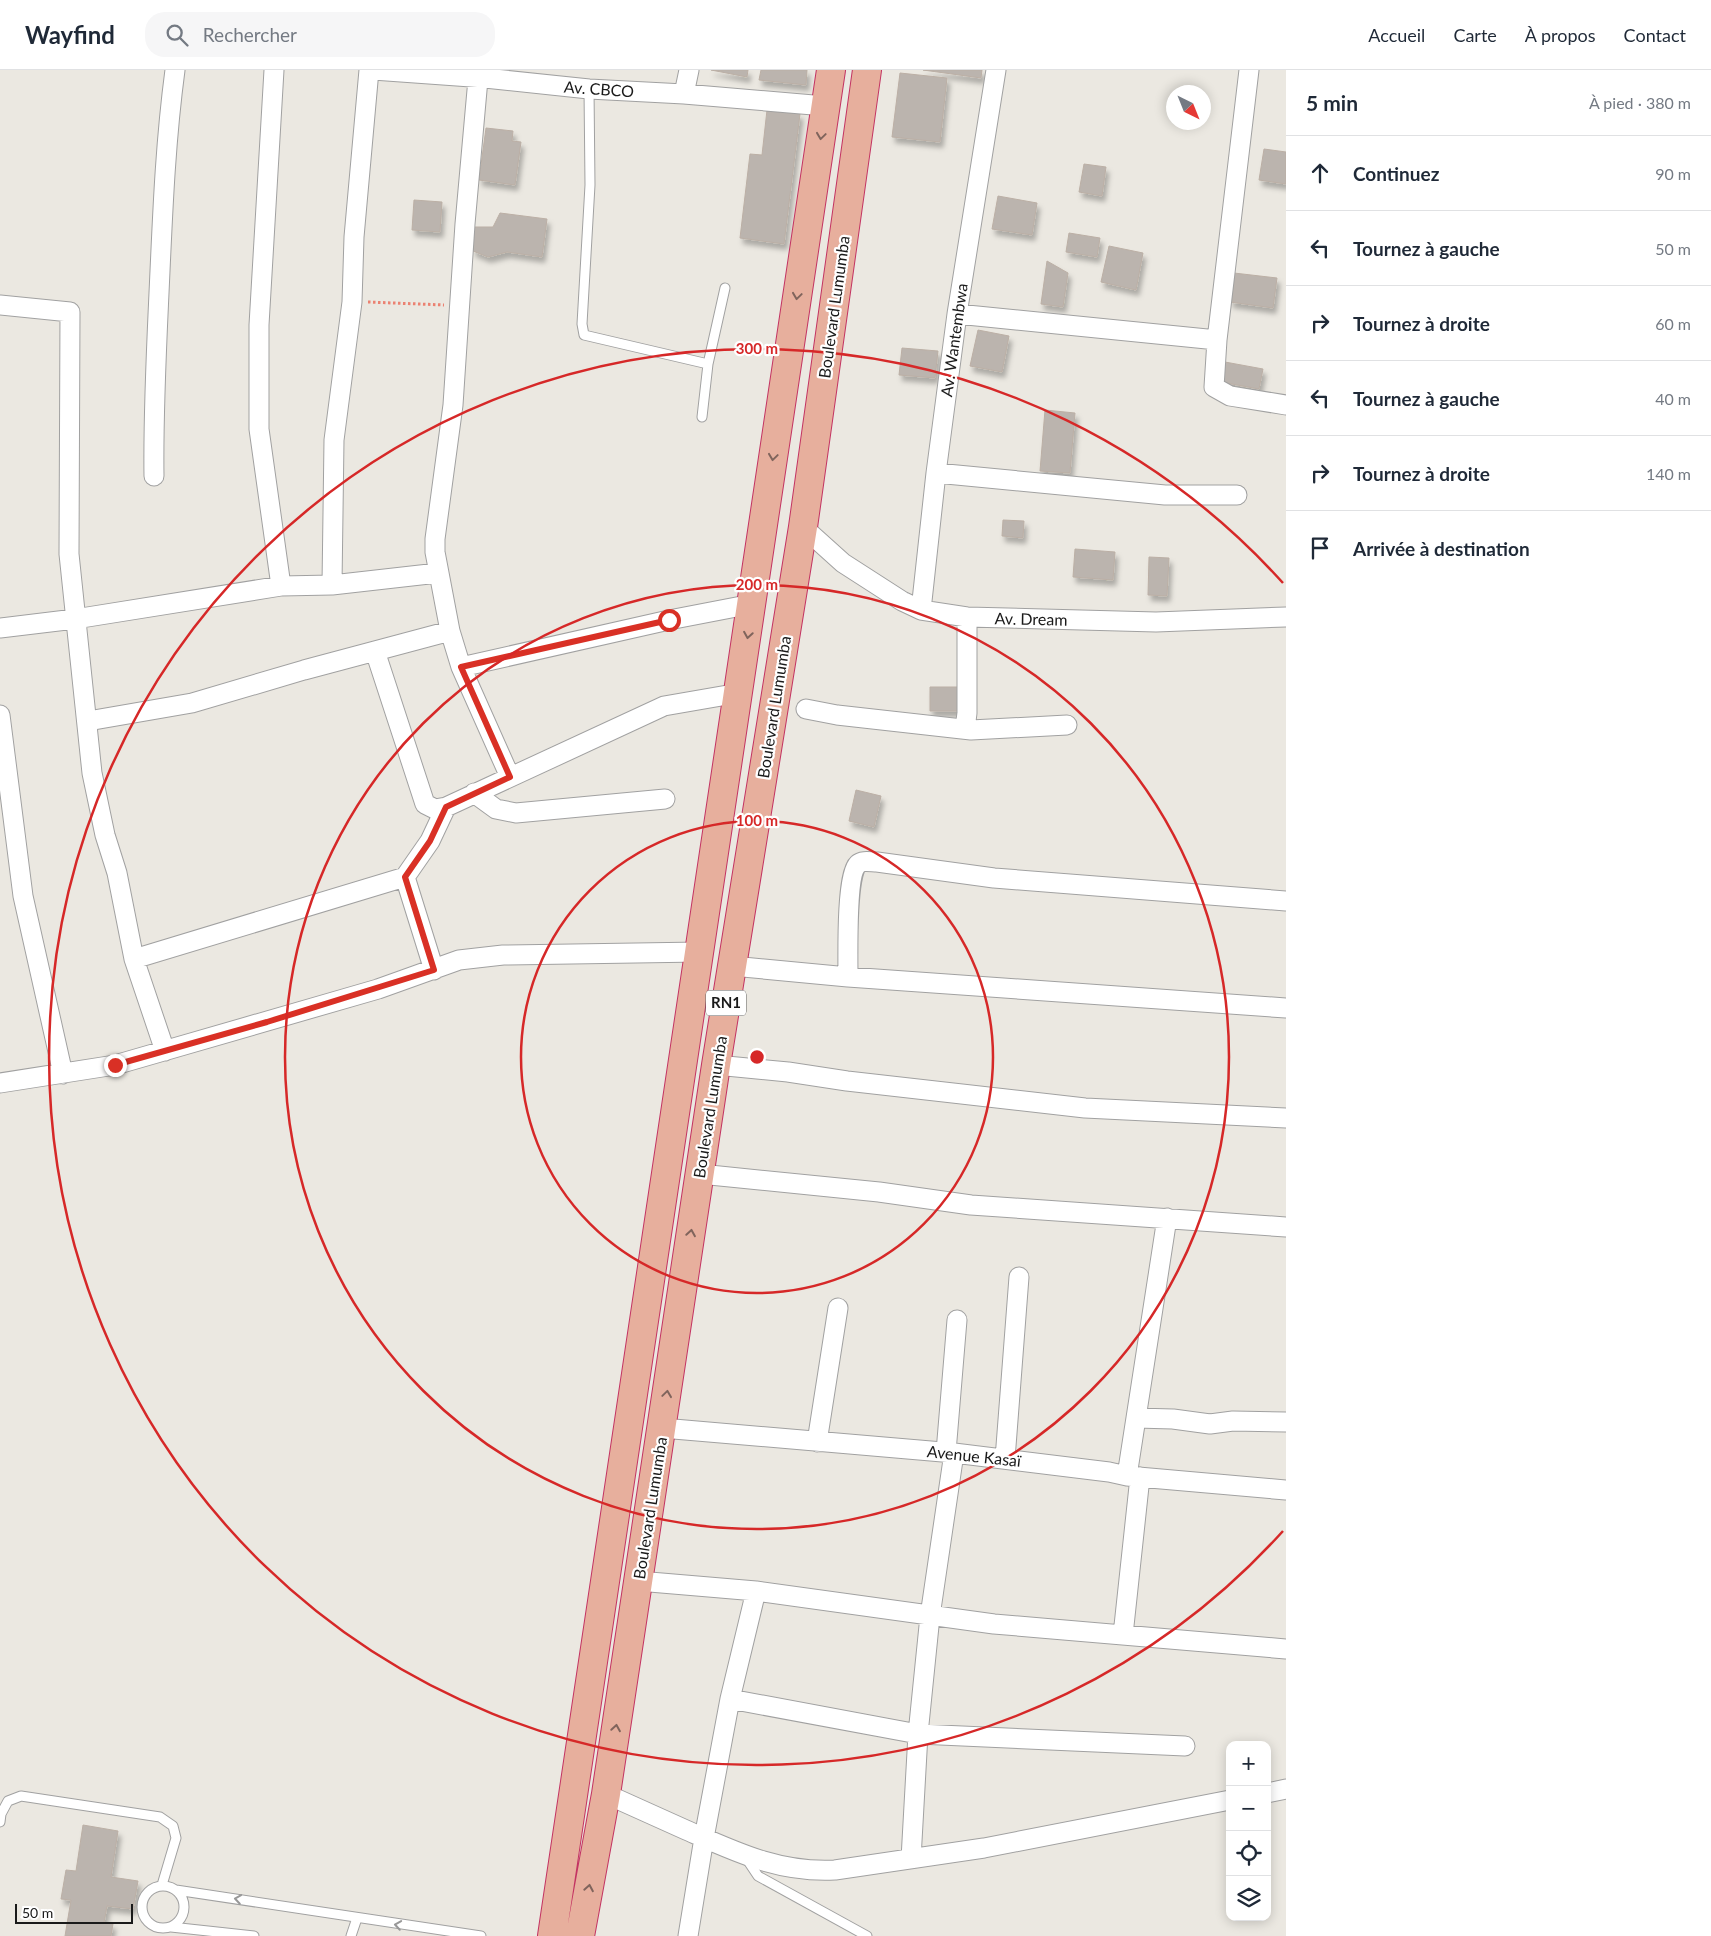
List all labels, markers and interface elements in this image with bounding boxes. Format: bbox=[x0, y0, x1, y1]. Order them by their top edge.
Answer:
search box bbox=[145, 12, 495, 57]
text: Wayfind bbox=[25, 20, 115, 49]
icon: search bbox=[163, 21, 191, 49]
text: Rechercher bbox=[203, 23, 297, 46]
text: Accueil bbox=[1368, 24, 1425, 46]
text: Carte bbox=[1453, 24, 1497, 46]
text: À propos bbox=[1525, 24, 1596, 46]
text: Contact bbox=[1624, 24, 1686, 46]
street label: Av. CBCO bbox=[563, 77, 635, 100]
north arrow bbox=[1166, 85, 1211, 130]
text: 5 min bbox=[1306, 90, 1358, 115]
text: À pied · 380 m bbox=[1589, 93, 1691, 112]
one-way arrow bbox=[816, 132, 827, 140]
icon: ahead bbox=[1306, 159, 1334, 187]
text: Continuez bbox=[1353, 162, 1439, 185]
text: 90 m bbox=[1655, 164, 1691, 183]
street label: Boulevard Lumumba bbox=[814, 234, 853, 379]
icon: left bbox=[1306, 234, 1334, 262]
text: Tournez à gauche bbox=[1353, 237, 1500, 260]
text: 50 m bbox=[1655, 239, 1691, 258]
street label: Av. Wantembwa bbox=[936, 282, 971, 398]
one-way arrow bbox=[792, 293, 803, 301]
icon: right bbox=[1306, 309, 1334, 337]
text: Tournez à droite bbox=[1353, 312, 1490, 335]
text: 60 m bbox=[1655, 314, 1691, 333]
text: 300 m bbox=[736, 339, 778, 357]
icon: left bbox=[1306, 384, 1334, 412]
text: Tournez à gauche bbox=[1353, 387, 1500, 410]
text: 40 m bbox=[1655, 389, 1691, 408]
one-way arrow bbox=[768, 453, 779, 461]
icon: right bbox=[1306, 459, 1334, 487]
text: Tournez à droite bbox=[1353, 462, 1490, 485]
text: 140 m bbox=[1646, 464, 1691, 483]
icon: arrive bbox=[1306, 534, 1334, 562]
text: Arrivée à destination bbox=[1353, 537, 1530, 560]
text: 200 m bbox=[736, 575, 778, 593]
street label: Av. Dream bbox=[994, 608, 1068, 629]
route start bbox=[658, 609, 681, 632]
one-way arrow bbox=[743, 631, 753, 640]
street label: Boulevard Lumumba bbox=[753, 634, 794, 779]
text: 100 m bbox=[736, 811, 778, 829]
road number: RN1 bbox=[706, 990, 746, 1016]
street label: Boulevard Lumumba bbox=[689, 1034, 730, 1179]
centre of rings bbox=[748, 1048, 766, 1066]
route end bbox=[104, 1054, 127, 1077]
one-way arrow bbox=[685, 1229, 695, 1238]
one-way arrow bbox=[661, 1390, 672, 1398]
street label: Boulevard Lumumba bbox=[629, 1435, 670, 1580]
street label: Avenue Kasaï bbox=[926, 1441, 1023, 1470]
one-way arrow bbox=[610, 1723, 621, 1731]
map controls bbox=[1226, 1741, 1271, 1921]
button: + bbox=[1226, 1741, 1271, 1786]
button: − bbox=[1226, 1786, 1271, 1831]
button: locate bbox=[1226, 1831, 1271, 1876]
button: layers bbox=[1226, 1876, 1271, 1921]
one-way arrow bbox=[583, 1884, 594, 1892]
one-way arrow bbox=[233, 1895, 242, 1905]
scale bar bbox=[15, 1901, 132, 1924]
text: 50 m bbox=[22, 1904, 53, 1921]
one-way arrow bbox=[394, 1920, 402, 1930]

